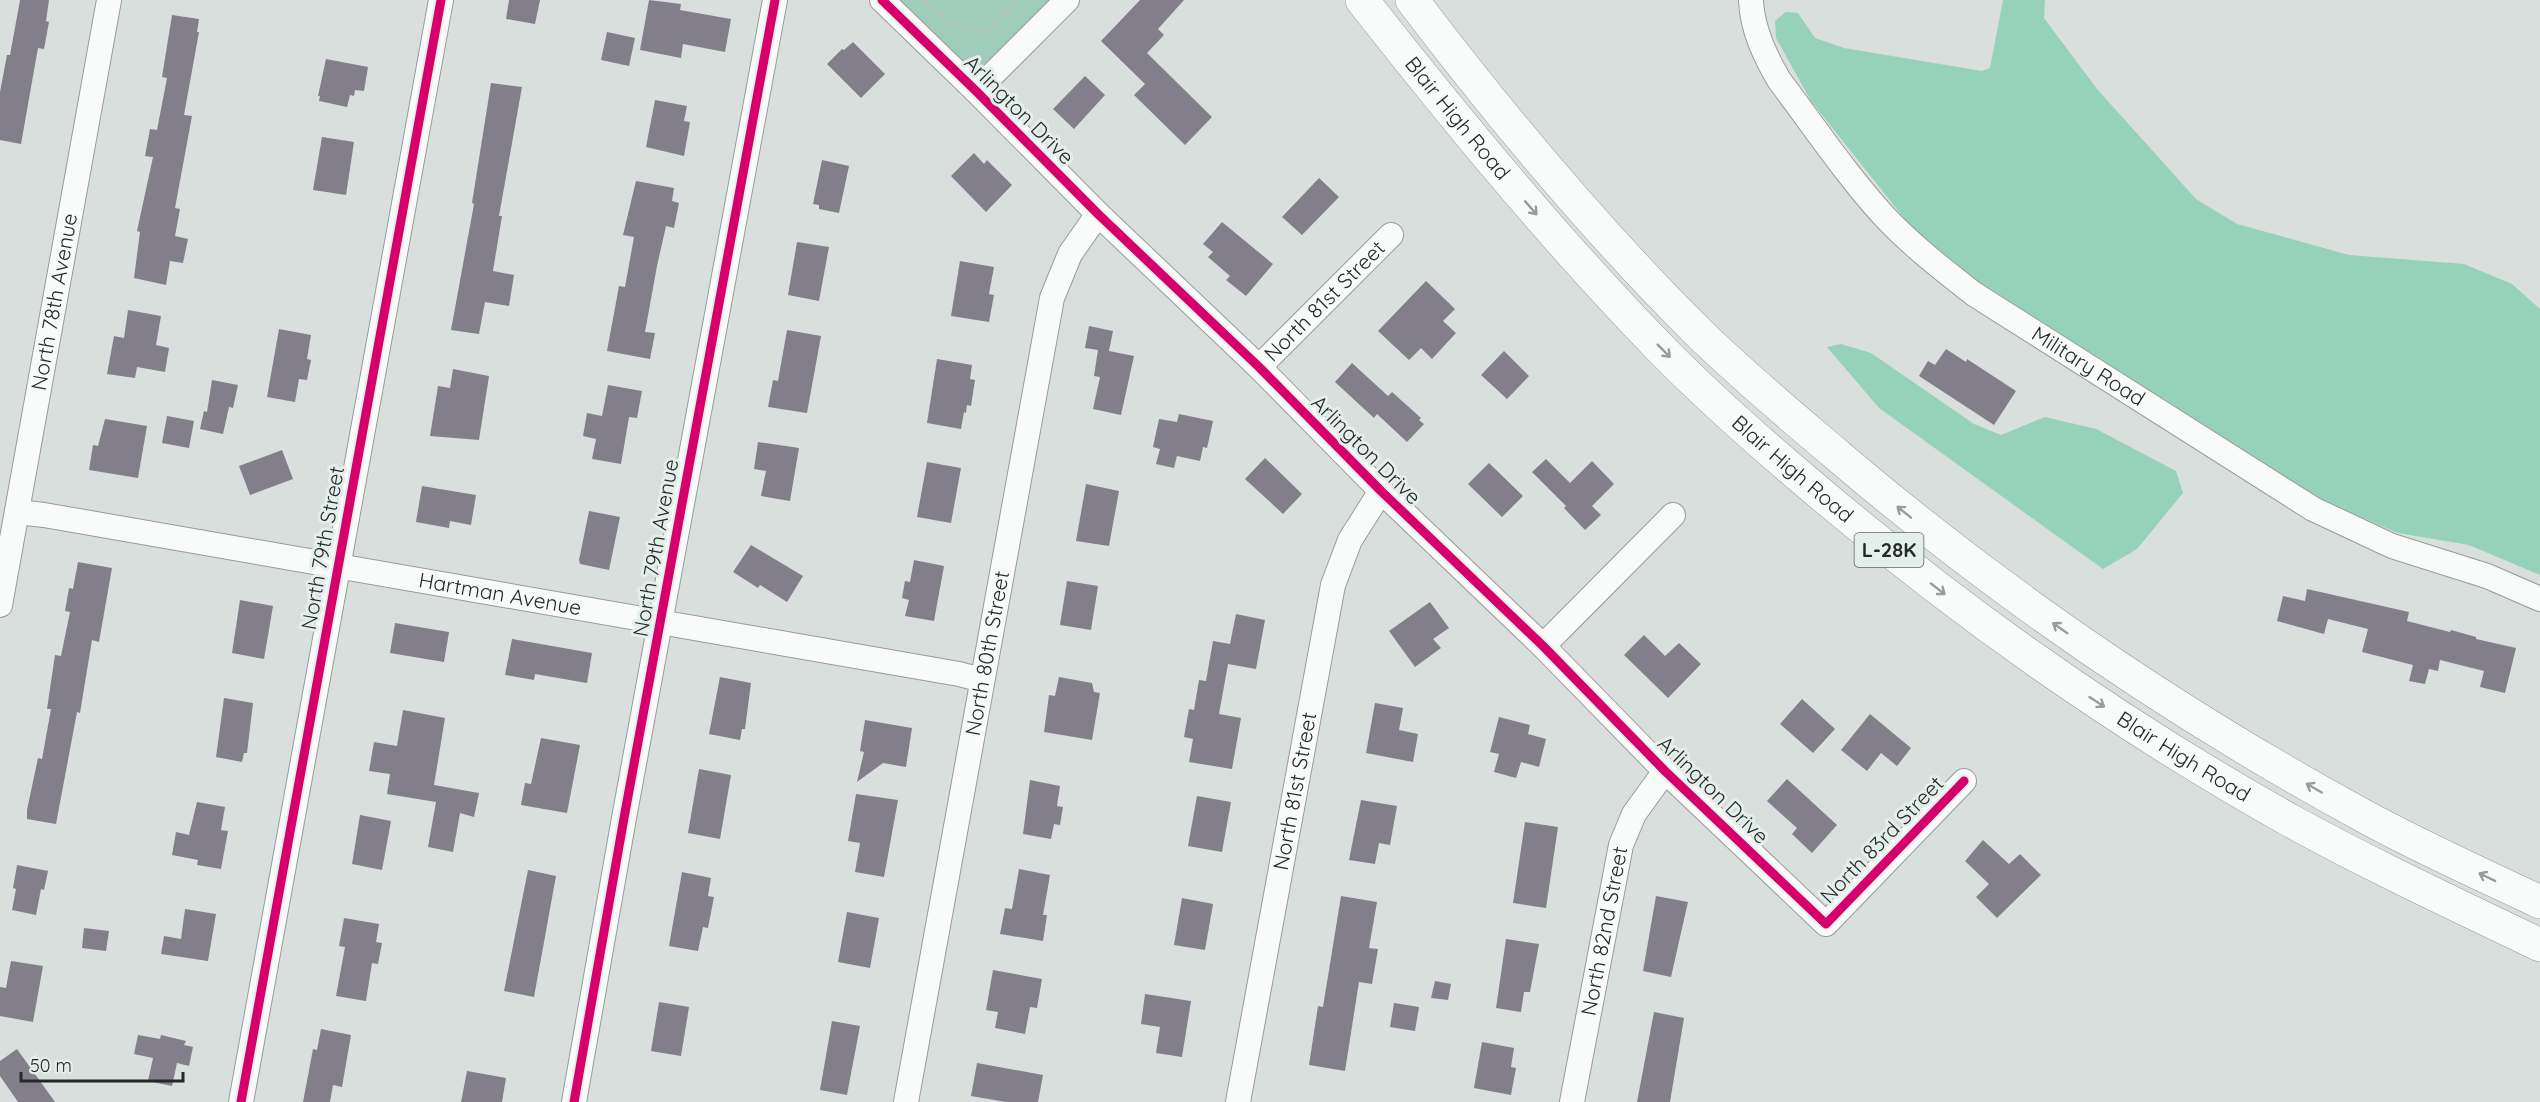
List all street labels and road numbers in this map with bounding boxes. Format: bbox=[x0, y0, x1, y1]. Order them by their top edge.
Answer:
street label: Arlington Drive bbox=[959, 49, 1080, 170]
street label: Blair High Road bbox=[1400, 51, 1516, 185]
street label: North 78th Avenue bbox=[25, 211, 82, 392]
street label: North 81st Street bbox=[1258, 235, 1390, 366]
street label: Military Road bbox=[2027, 320, 2150, 411]
street label: Arlington Drive bbox=[1306, 389, 1427, 510]
street label: Blair High Road bbox=[1727, 409, 1859, 528]
street label: North 79th Avenue bbox=[627, 457, 683, 639]
street label: North 79th Street bbox=[295, 464, 349, 632]
road number: L-28K bbox=[1854, 533, 1924, 567]
street label: Hartman Avenue bbox=[417, 566, 584, 620]
street label: North 80th Street bbox=[959, 569, 1014, 738]
street label: Blair High Road bbox=[2112, 705, 2255, 807]
street label: North 81st Street bbox=[1267, 710, 1321, 872]
street label: Arlington Drive bbox=[1653, 730, 1775, 849]
street label: North 83rd Street bbox=[1814, 770, 1949, 908]
street label: North 82nd Street bbox=[1575, 844, 1632, 1018]

